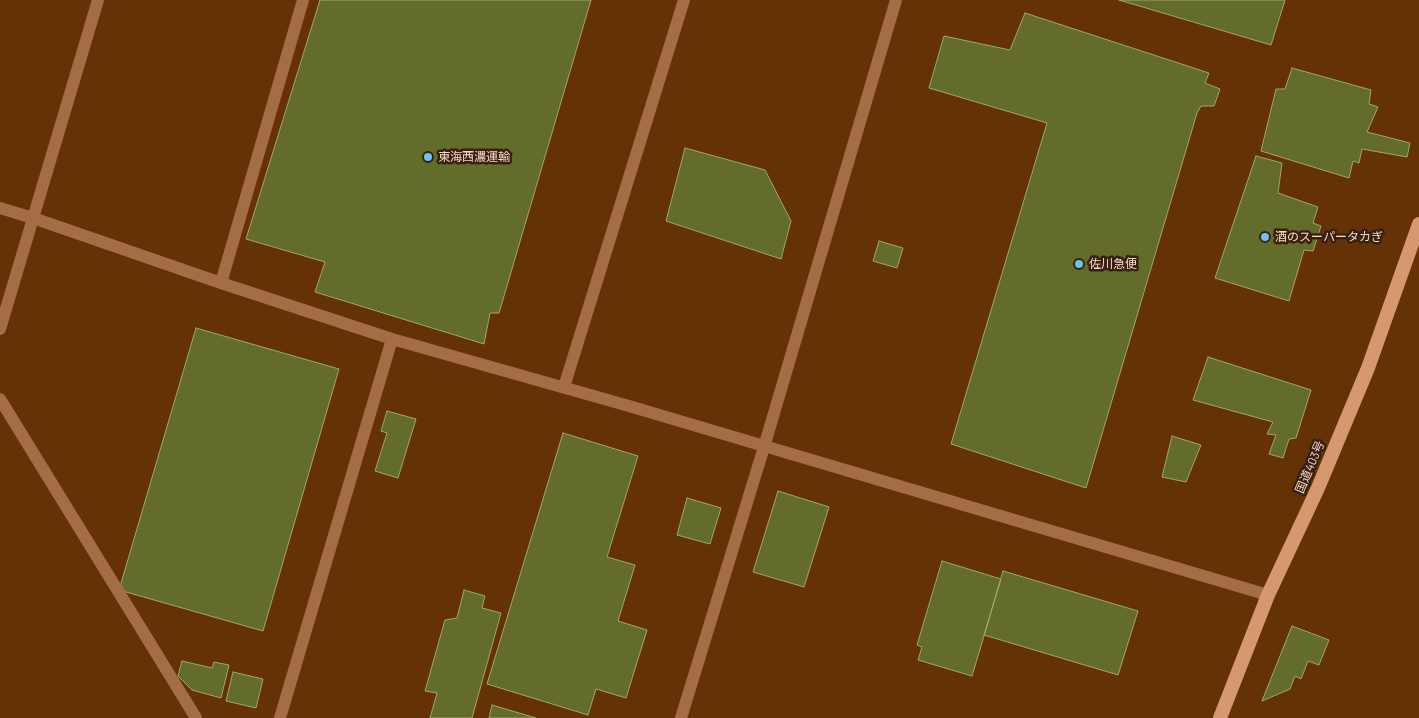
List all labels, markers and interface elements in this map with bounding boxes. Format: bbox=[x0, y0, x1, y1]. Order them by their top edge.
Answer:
place label: 東海西濃運輸 bbox=[438, 150, 510, 164]
marker: 東海西濃運輸 bbox=[422, 151, 434, 163]
place label: 酒のスーパータカぎ bbox=[1275, 230, 1383, 244]
marker: 酒のスーパータカぎ bbox=[1259, 231, 1271, 243]
place label: 佐川急便 bbox=[1089, 257, 1137, 271]
marker: 佐川急便 bbox=[1073, 258, 1085, 270]
street label: 国道403号 bbox=[1293, 439, 1327, 495]

